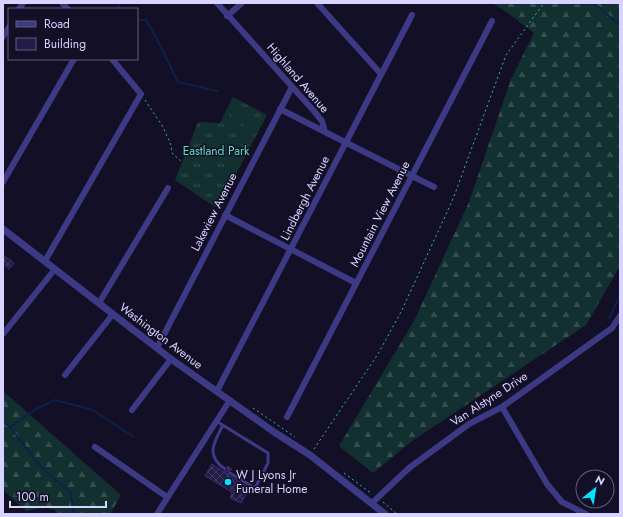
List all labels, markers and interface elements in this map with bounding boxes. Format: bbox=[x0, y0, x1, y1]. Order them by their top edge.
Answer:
legend bbox=[8, 8, 138, 60]
text: Road bbox=[44, 15, 70, 33]
text: Building bbox=[44, 35, 86, 53]
street label: Highland Avenue bbox=[263, 39, 333, 117]
park label: Eastland Park bbox=[183, 142, 250, 160]
street label: Lindbergh Avenue bbox=[276, 153, 334, 243]
street label: Mountain View Avenue bbox=[345, 158, 415, 270]
street label: Lakeview Avenue bbox=[186, 170, 242, 254]
street label: Washington Avenue bbox=[115, 299, 207, 373]
street label: Van Alstyne Drive bbox=[447, 367, 531, 431]
place label: W J Lyons Jr Funeral Home bbox=[236, 466, 307, 498]
north arrow bbox=[575, 469, 615, 509]
text: N bbox=[592, 471, 608, 489]
marker: W J Lyons Jr Funeral Home bbox=[223, 477, 233, 487]
scale bar bbox=[10, 483, 106, 509]
text: 100 m bbox=[16, 488, 49, 506]

